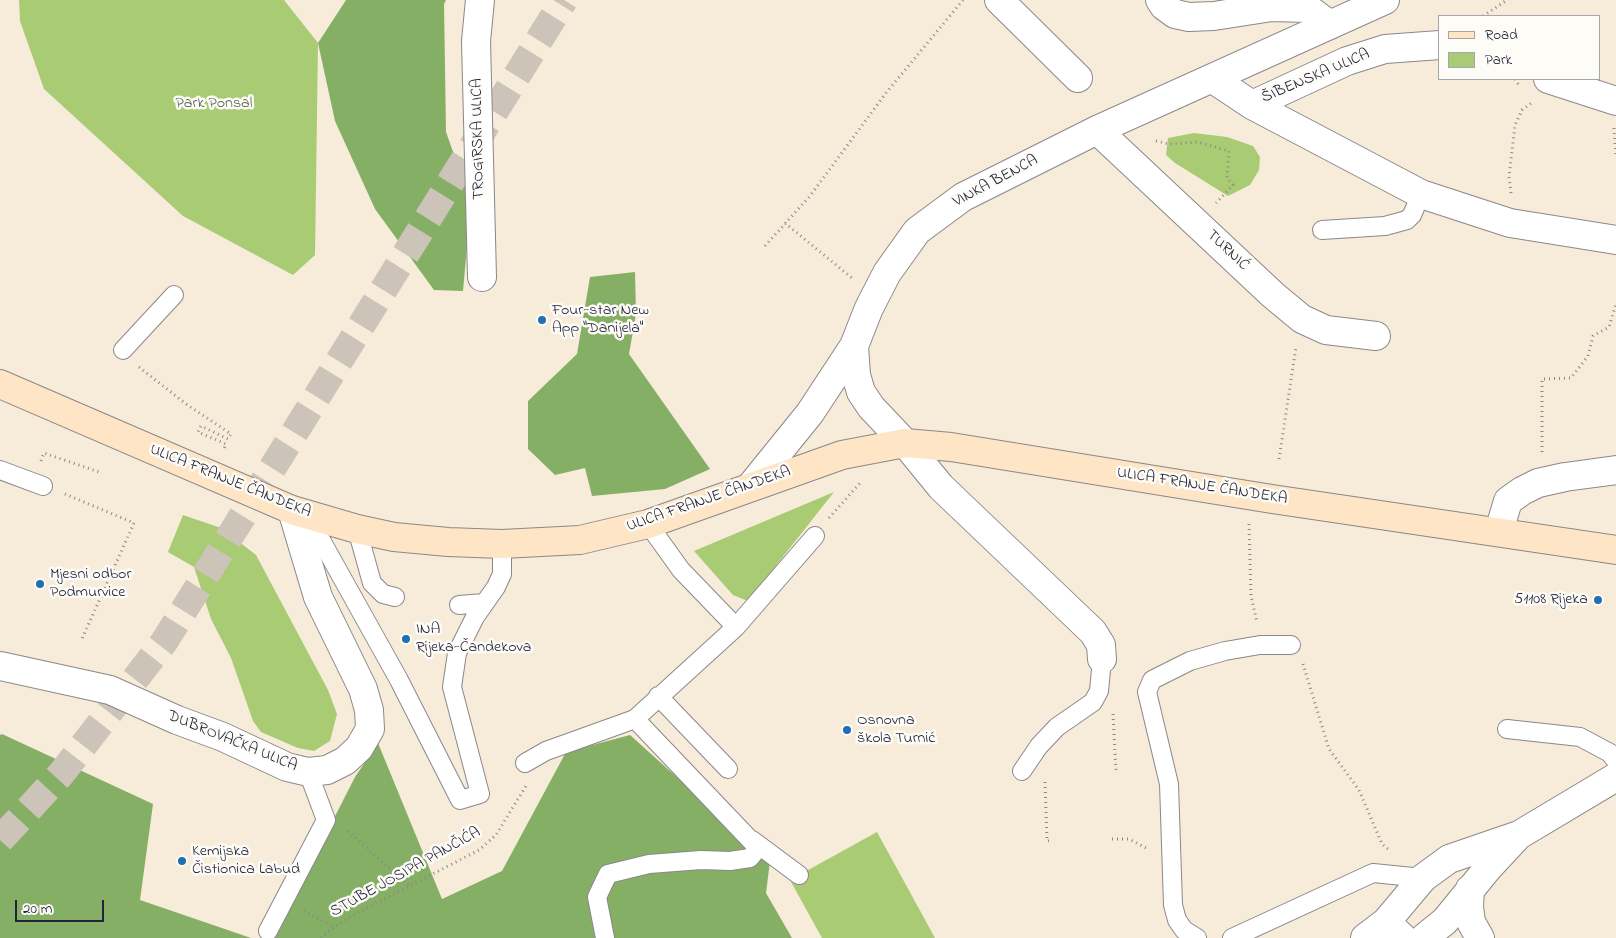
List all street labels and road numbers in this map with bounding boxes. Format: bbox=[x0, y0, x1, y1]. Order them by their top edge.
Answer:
street label: ŠIBENSKA ULICA bbox=[1259, 46, 1373, 108]
street label: TROGIRSKA ULICA bbox=[468, 78, 490, 200]
street label: VINKA BENCA bbox=[950, 152, 1042, 212]
street label: TURNIĆ bbox=[1202, 226, 1252, 276]
street label: ULICA FRANJE ČANDEKA bbox=[147, 441, 313, 523]
street label: ULICA FRANJE ČANDEKA bbox=[624, 463, 794, 537]
street label: ULICA FRANJE ČANDEKA bbox=[1115, 464, 1289, 510]
street label: DUBROVAČKA ULICA bbox=[164, 707, 300, 777]
street label: STUBE JOSIPA PANČIĆA bbox=[328, 824, 484, 922]

